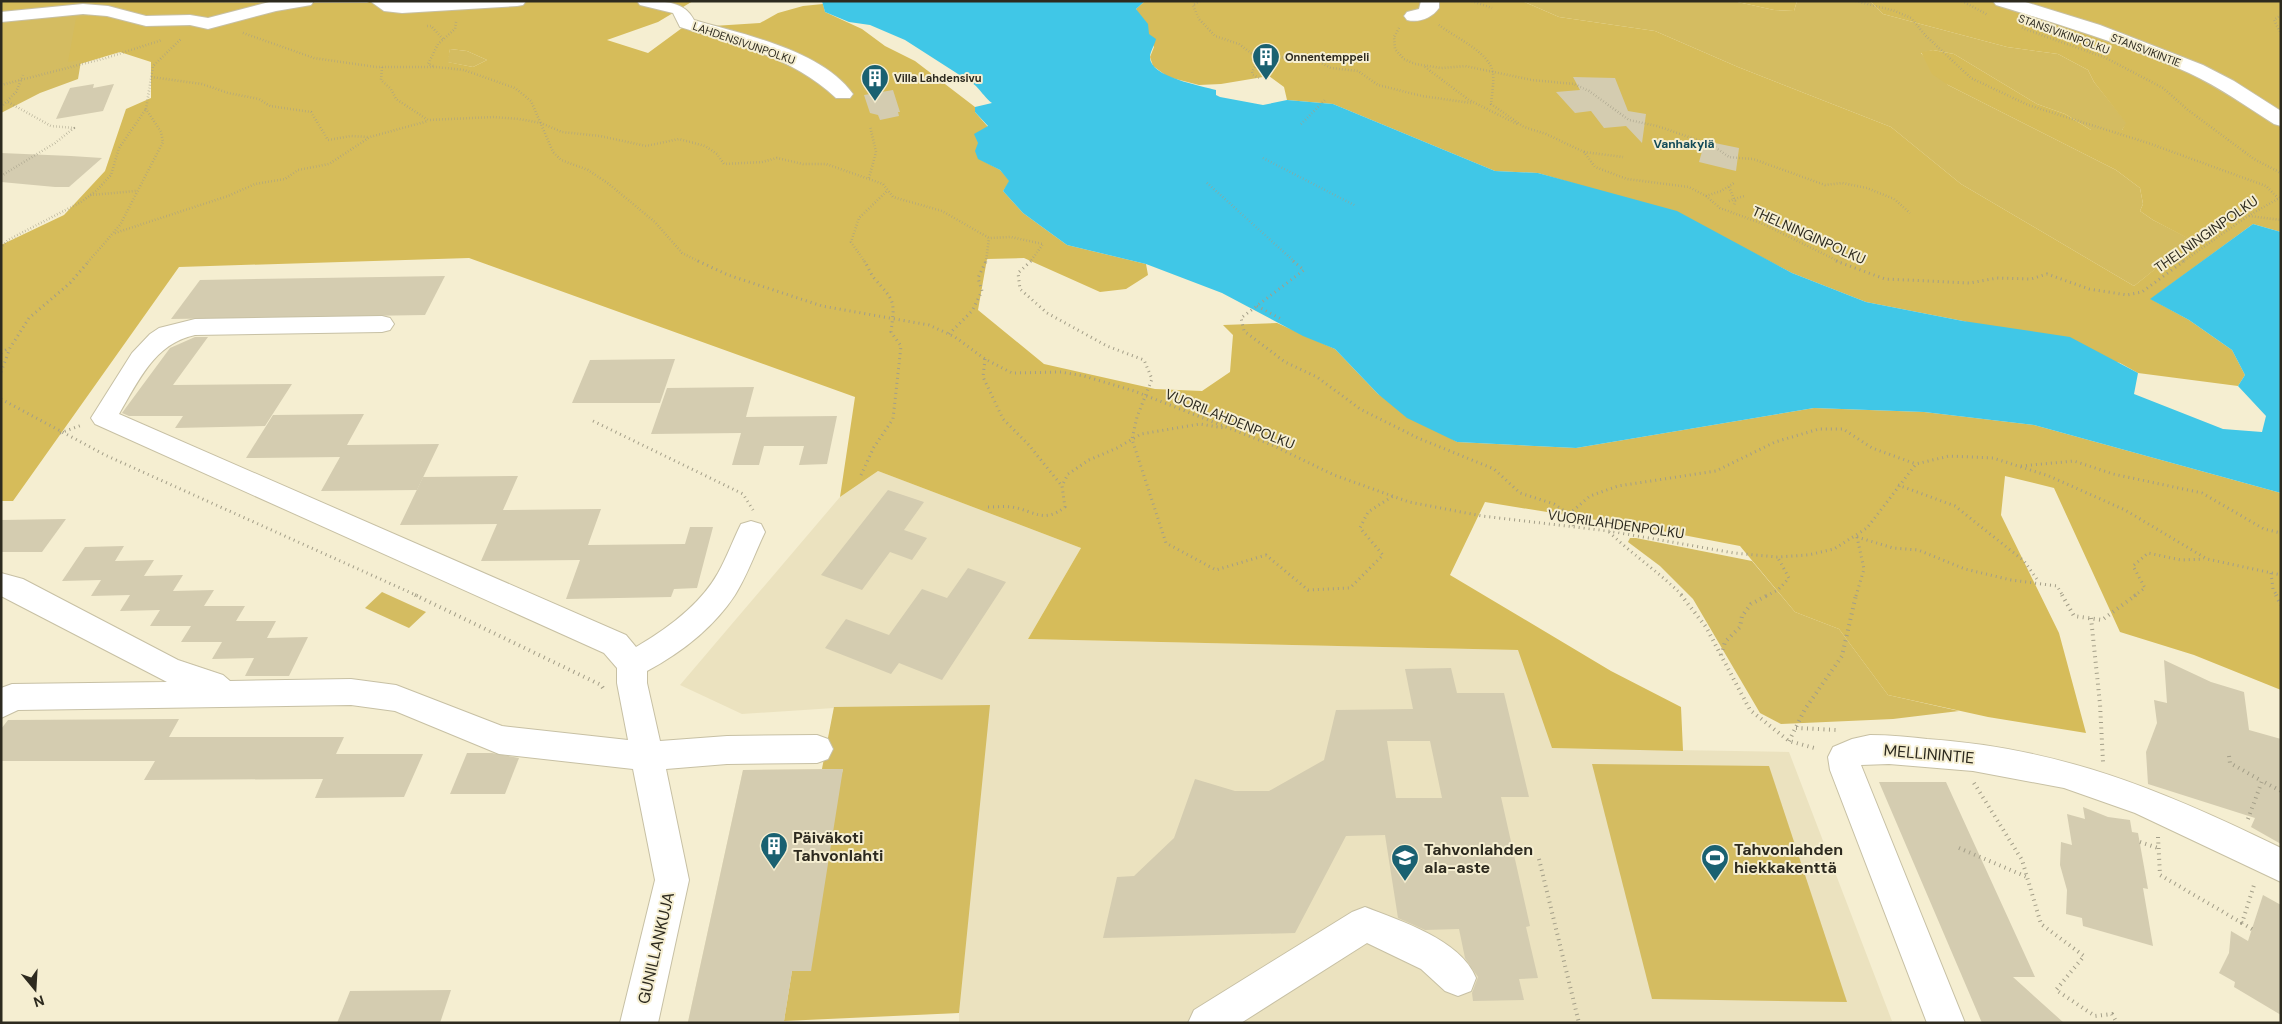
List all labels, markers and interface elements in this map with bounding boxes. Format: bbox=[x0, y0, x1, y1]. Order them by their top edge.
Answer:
street label: STANSIVIKINPOLKU bbox=[2016, 11, 2112, 57]
street label: LAHDENSIVUNPOLKU bbox=[691, 19, 797, 67]
street label: STANSVIKINTIE bbox=[2109, 30, 2183, 70]
building icon: Onnentemppeli bbox=[1251, 42, 1281, 81]
place label: Onnentemppeli bbox=[1285, 50, 1369, 64]
building icon: Villa Lahdensivu bbox=[860, 63, 890, 102]
place label: Villa Lahdensivu bbox=[894, 71, 982, 85]
district label: Vanhakylä bbox=[1653, 136, 1715, 152]
street label: THELNINGINPOLKU bbox=[2151, 191, 2261, 277]
street label: THELNINGINPOLKU bbox=[1749, 202, 1869, 268]
street label: VUORILAHDENPOLKU bbox=[1163, 385, 1297, 453]
street label: VUORILAHDENPOLKU bbox=[1546, 505, 1686, 543]
street label: MELLININTIE bbox=[1883, 740, 1975, 768]
place label: Päiväkoti Tahvonlahti bbox=[793, 827, 884, 866]
building icon: Päiväkoti Tahvonlahti bbox=[759, 831, 789, 870]
place label: Tahvonlahden ala-aste bbox=[1424, 839, 1533, 878]
place label: Tahvonlahden hiekkakenttä bbox=[1734, 839, 1843, 878]
school or university icon: Tahvonlahden ala-aste bbox=[1390, 843, 1420, 882]
sports icon: Tahvonlahden hiekkakenttä bbox=[1700, 843, 1730, 882]
street label: GUNILLANKUJA bbox=[633, 890, 679, 1006]
north arrow bbox=[10, 964, 60, 1014]
text: N bbox=[31, 991, 47, 1012]

